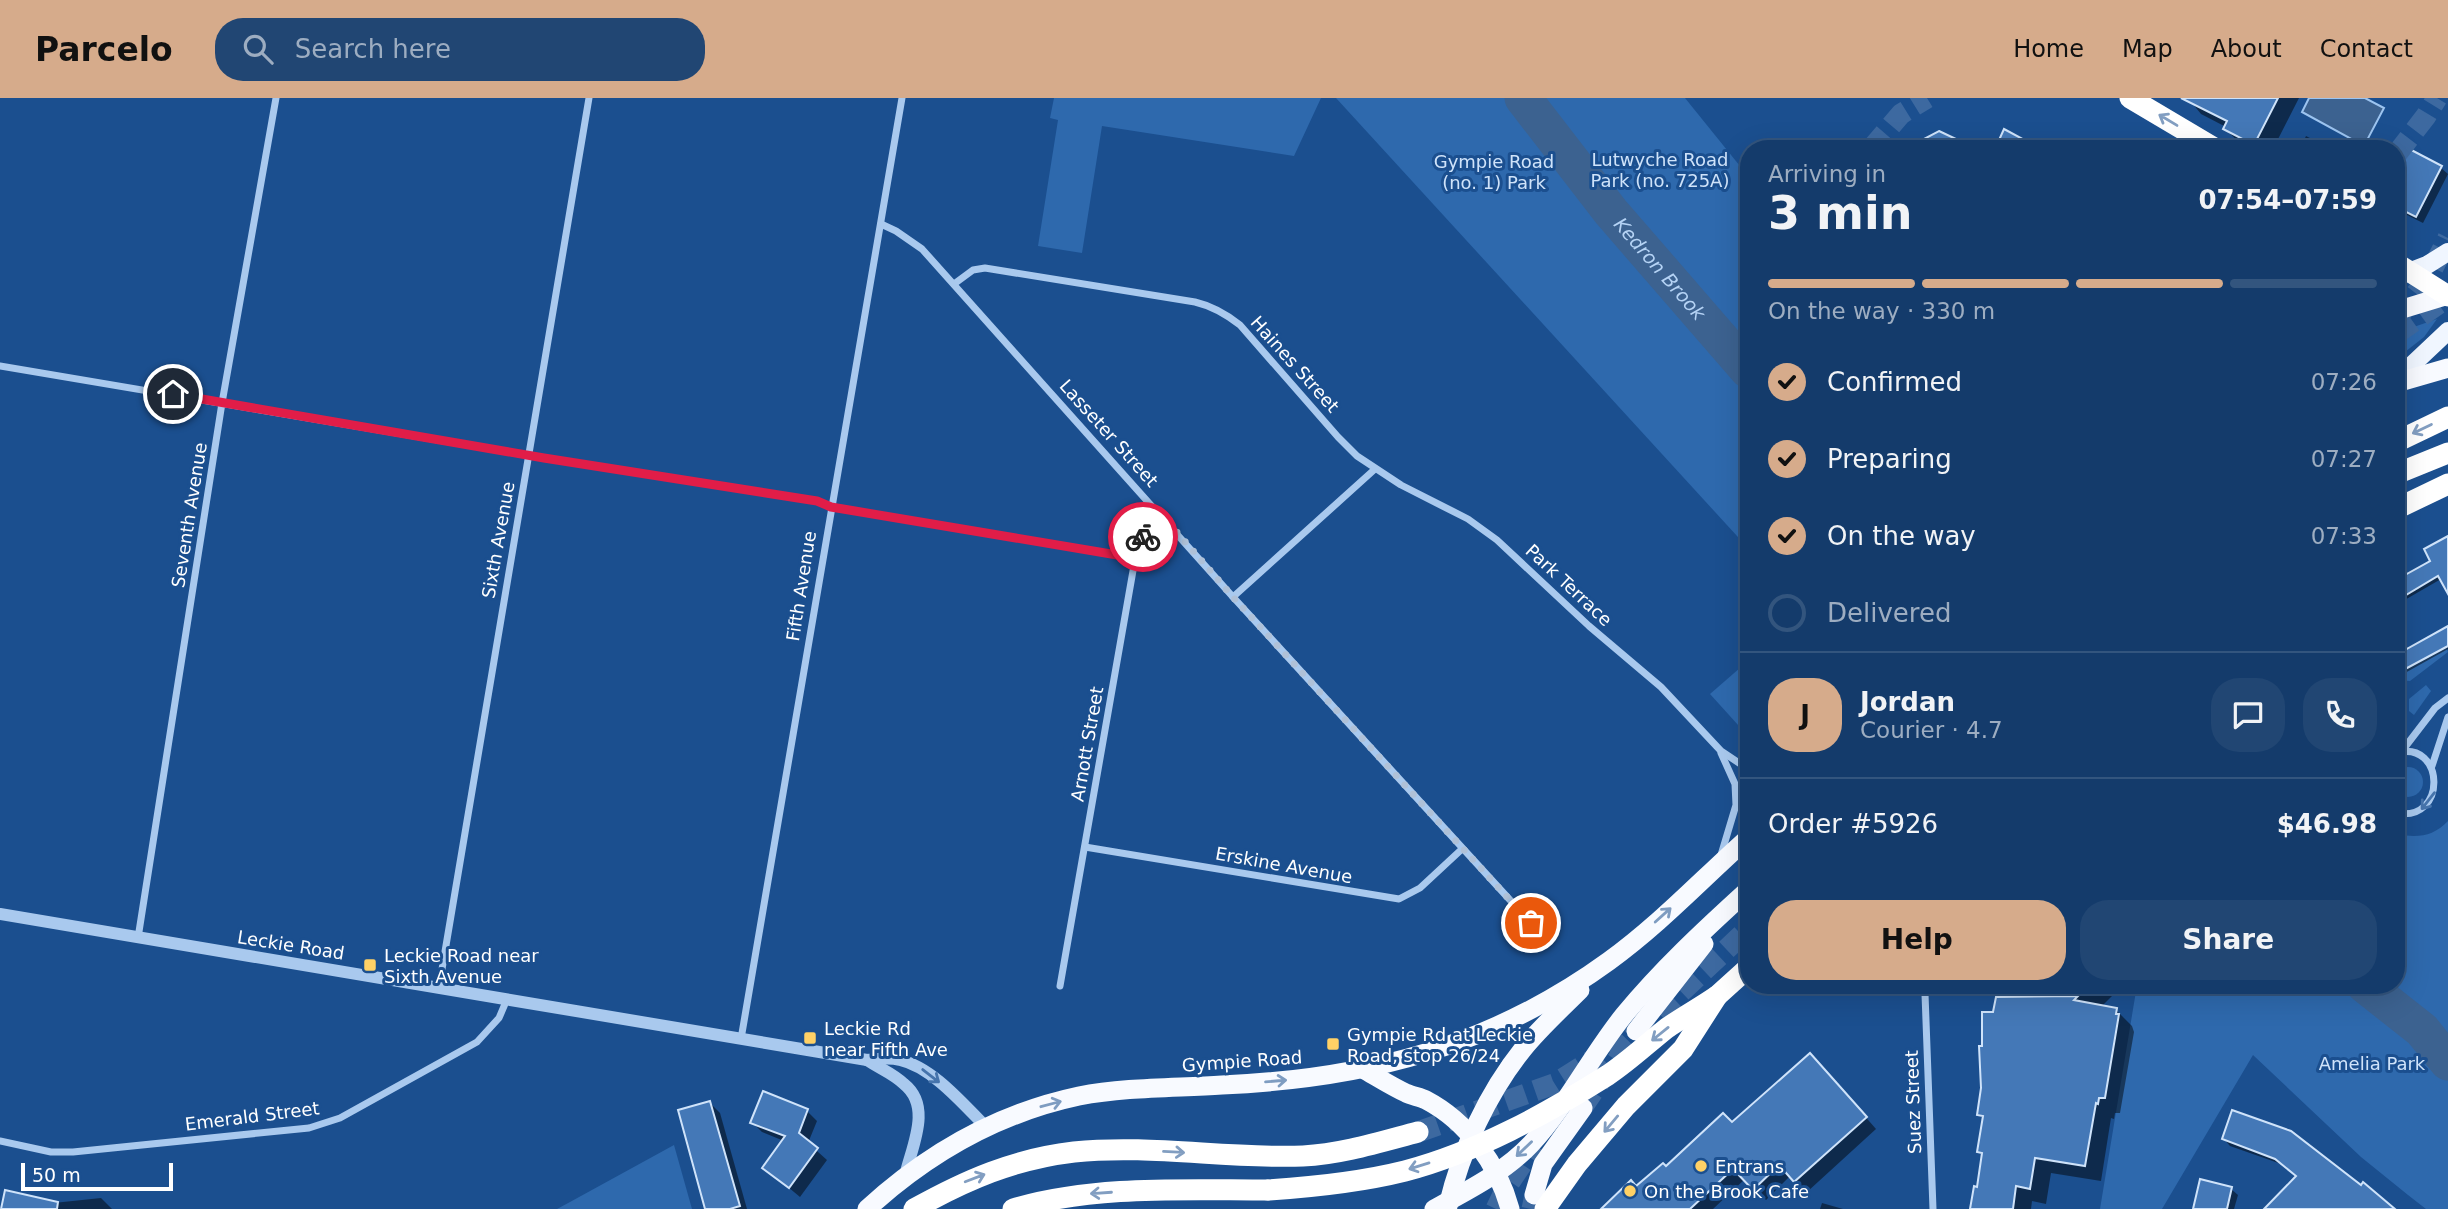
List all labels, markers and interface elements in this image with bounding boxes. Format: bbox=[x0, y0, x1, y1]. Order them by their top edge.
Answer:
search box bbox=[215, 18, 705, 81]
text: Parcelo bbox=[35, 30, 173, 69]
icon: search bbox=[239, 30, 277, 68]
text: Search here bbox=[295, 34, 451, 64]
text: Home bbox=[2013, 35, 2084, 63]
text: Map bbox=[2122, 35, 2173, 63]
text: About bbox=[2211, 35, 2282, 63]
text: Contact bbox=[2320, 35, 2413, 63]
one-way arrow bbox=[2159, 112, 2179, 126]
park label: Lutwyche Road Park (no. 725A) bbox=[1591, 149, 1729, 191]
park label: Gympie Road (no. 1) Park bbox=[1434, 151, 1554, 193]
text: Arriving in bbox=[1768, 161, 1886, 187]
text: 07:54–07:59 bbox=[2198, 185, 2377, 215]
text: 3 min bbox=[1768, 186, 1912, 240]
water label: Kedron Brook bbox=[1610, 213, 1711, 325]
text: On the way · 330 m bbox=[1768, 298, 1995, 324]
street label: Haines Street bbox=[1246, 312, 1344, 416]
icon: check bbox=[1768, 363, 1806, 401]
pin bbox=[143, 364, 203, 424]
text: Confirmed bbox=[1827, 367, 1962, 397]
text: 07:26 bbox=[2311, 369, 2377, 395]
icon: home bbox=[154, 375, 192, 413]
street label: Lasseter Street bbox=[1055, 375, 1163, 491]
one-way arrow bbox=[2412, 423, 2433, 437]
icon: check bbox=[1768, 440, 1806, 478]
street label: Seventh Avenue bbox=[167, 441, 211, 589]
text: Preparing bbox=[1827, 444, 1952, 474]
text: 07:27 bbox=[2311, 446, 2377, 472]
street label: Sixth Avenue bbox=[477, 480, 519, 600]
courier bbox=[1108, 502, 1178, 572]
icon: check bbox=[1768, 517, 1806, 555]
icon: bike bbox=[1124, 518, 1162, 556]
text: On the way bbox=[1827, 521, 1976, 551]
text: 07:33 bbox=[2311, 523, 2377, 549]
street label: Fifth Avenue bbox=[782, 529, 820, 643]
street label: Park Terrace bbox=[1522, 540, 1616, 630]
text: Delivered bbox=[1827, 598, 1951, 628]
button: chat bbox=[2211, 678, 2285, 752]
button: phone bbox=[2303, 678, 2377, 752]
street label: Arnott Street bbox=[1067, 685, 1107, 803]
text: Jordan bbox=[1860, 687, 1955, 717]
text: J bbox=[1800, 700, 1810, 730]
text: Courier · 4.7 bbox=[1860, 717, 2003, 743]
one-way arrow bbox=[2420, 791, 2435, 809]
text: Order #5926 bbox=[1768, 809, 1938, 839]
text: $46.98 bbox=[2277, 809, 2377, 839]
street label: Erskine Avenue bbox=[1214, 843, 1354, 887]
pin bbox=[1501, 893, 1561, 953]
button: Help bbox=[1768, 900, 2066, 980]
button: Share bbox=[2080, 900, 2377, 980]
icon: bag bbox=[1512, 904, 1550, 942]
one-way arrow bbox=[1654, 907, 1671, 924]
street label: Leckie Road bbox=[236, 926, 346, 964]
place label: Leckie Road near Sixth Avenue bbox=[384, 945, 539, 987]
marker: Leckie Road near Sixth Avenue bbox=[362, 957, 378, 973]
place label: Leckie Rd near Fifth Ave bbox=[824, 1018, 948, 1060]
place label: Gympie Rd at Leckie Road, stop 26/24 bbox=[1347, 1024, 1533, 1066]
one-way arrow bbox=[1652, 1027, 1670, 1042]
marker: Leckie Rd near Fifth Ave bbox=[802, 1030, 818, 1046]
marker: Gympie Rd at Leckie Road, stop 26/24 bbox=[1325, 1036, 1341, 1052]
street label: Gympie Road bbox=[1181, 1046, 1303, 1076]
street label: Suez Street bbox=[1901, 1050, 1925, 1154]
park label: Amelia Park bbox=[2319, 1053, 2426, 1074]
one-way arrow bbox=[921, 1068, 939, 1083]
one-way arrow bbox=[1265, 1074, 1287, 1087]
street label: Emerald Street bbox=[184, 1097, 320, 1135]
one-way arrow bbox=[1039, 1097, 1061, 1110]
one-way arrow bbox=[1603, 1114, 1619, 1132]
one-way arrow bbox=[1516, 1141, 1533, 1158]
one-way arrow bbox=[1162, 1146, 1184, 1159]
place label: Entrans bbox=[1715, 1156, 1784, 1177]
marker: Entrans bbox=[1693, 1158, 1709, 1174]
scale bar bbox=[21, 1160, 173, 1192]
one-way arrow bbox=[1409, 1161, 1431, 1174]
text: 50 m bbox=[32, 1164, 81, 1186]
one-way arrow bbox=[963, 1171, 985, 1183]
place label: On the Brook Cafe bbox=[1644, 1181, 1809, 1202]
marker: On the Brook Cafe bbox=[1622, 1183, 1638, 1199]
one-way arrow bbox=[1091, 1187, 1113, 1200]

